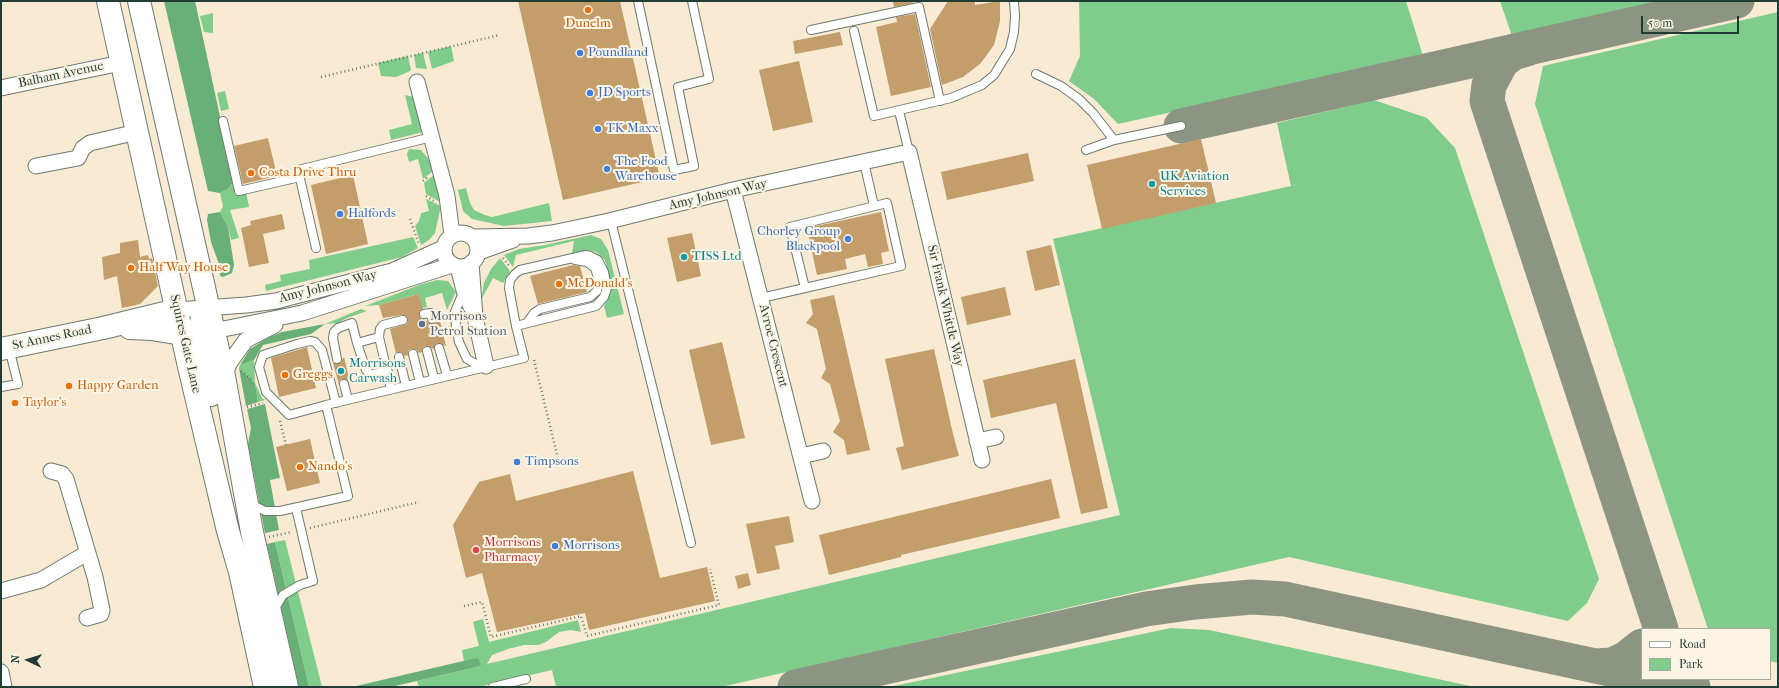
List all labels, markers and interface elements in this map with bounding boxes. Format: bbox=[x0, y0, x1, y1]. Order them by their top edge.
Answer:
marker: Dunelm bbox=[583, 5, 593, 15]
scale bar bbox=[1643, 8, 1741, 34]
place label: Dunelm bbox=[565, 16, 611, 32]
text: 50 m bbox=[1648, 16, 1672, 30]
place label: Poundland bbox=[588, 45, 648, 61]
marker: Poundland bbox=[575, 48, 585, 58]
street label: Balham Avenue bbox=[17, 58, 105, 92]
place label: JD Sports bbox=[598, 85, 651, 101]
marker: JD Sports bbox=[585, 88, 595, 98]
place label: TK Maxx bbox=[606, 121, 659, 137]
marker: TK Maxx bbox=[593, 124, 603, 134]
place label: The Food Warehouse bbox=[615, 154, 677, 185]
marker: The Food Warehouse bbox=[602, 164, 612, 174]
place label: Costa Drive Thru bbox=[259, 165, 356, 181]
marker: Costa Drive Thru bbox=[246, 168, 256, 178]
place label: UK Aviation Services bbox=[1160, 169, 1229, 200]
street label: Amy Johnson Way bbox=[667, 176, 769, 214]
marker: UK Aviation Services bbox=[1147, 179, 1157, 189]
place label: Halfords bbox=[348, 206, 396, 222]
marker: Halfords bbox=[335, 209, 345, 219]
place label: Chorley Group Blackpool bbox=[757, 224, 840, 255]
marker: Chorley Group Blackpool bbox=[843, 234, 853, 244]
street label: Sir Frank Whittle Way bbox=[923, 243, 967, 369]
place label: TISS Ltd bbox=[692, 249, 742, 265]
marker: TISS Ltd bbox=[679, 252, 689, 262]
place label: Half Way House bbox=[139, 260, 229, 276]
marker: Half Way House bbox=[126, 263, 136, 273]
street label: Amy Johnson Way bbox=[277, 267, 379, 307]
place label: McDonald's bbox=[567, 276, 632, 292]
marker: McDonald's bbox=[554, 279, 564, 289]
street label: Squires Gate Lane bbox=[166, 293, 204, 395]
street label: Avroe Crescent bbox=[755, 303, 791, 389]
place label: Morrisons Petrol Station bbox=[430, 309, 507, 340]
marker: Morrisons Petrol Station bbox=[417, 319, 427, 329]
street label: St Annes Road bbox=[11, 322, 93, 354]
place label: Morrisons Carwash bbox=[349, 356, 406, 387]
marker: Morrisons Carwash bbox=[336, 366, 346, 376]
place label: Greggs bbox=[293, 367, 333, 383]
marker: Greggs bbox=[280, 370, 290, 380]
place label: Happy Garden bbox=[77, 378, 158, 394]
marker: Happy Garden bbox=[64, 381, 74, 391]
place label: Taylor's bbox=[23, 395, 66, 411]
marker: Taylor's bbox=[10, 398, 20, 408]
place label: Timpsons bbox=[525, 454, 579, 470]
marker: Timpsons bbox=[512, 457, 522, 467]
place label: Nando's bbox=[308, 459, 352, 475]
marker: Nando's bbox=[295, 462, 305, 472]
place label: Morrisons Pharmacy bbox=[484, 535, 541, 566]
place label: Morrisons bbox=[563, 538, 620, 554]
marker: Morrisons bbox=[550, 541, 560, 551]
marker: Morrisons Pharmacy bbox=[471, 545, 481, 555]
legend bbox=[1641, 628, 1771, 680]
text: Road bbox=[1679, 637, 1706, 651]
north arrow bbox=[8, 640, 48, 680]
text: N bbox=[9, 655, 22, 664]
text: Park bbox=[1679, 657, 1703, 671]

